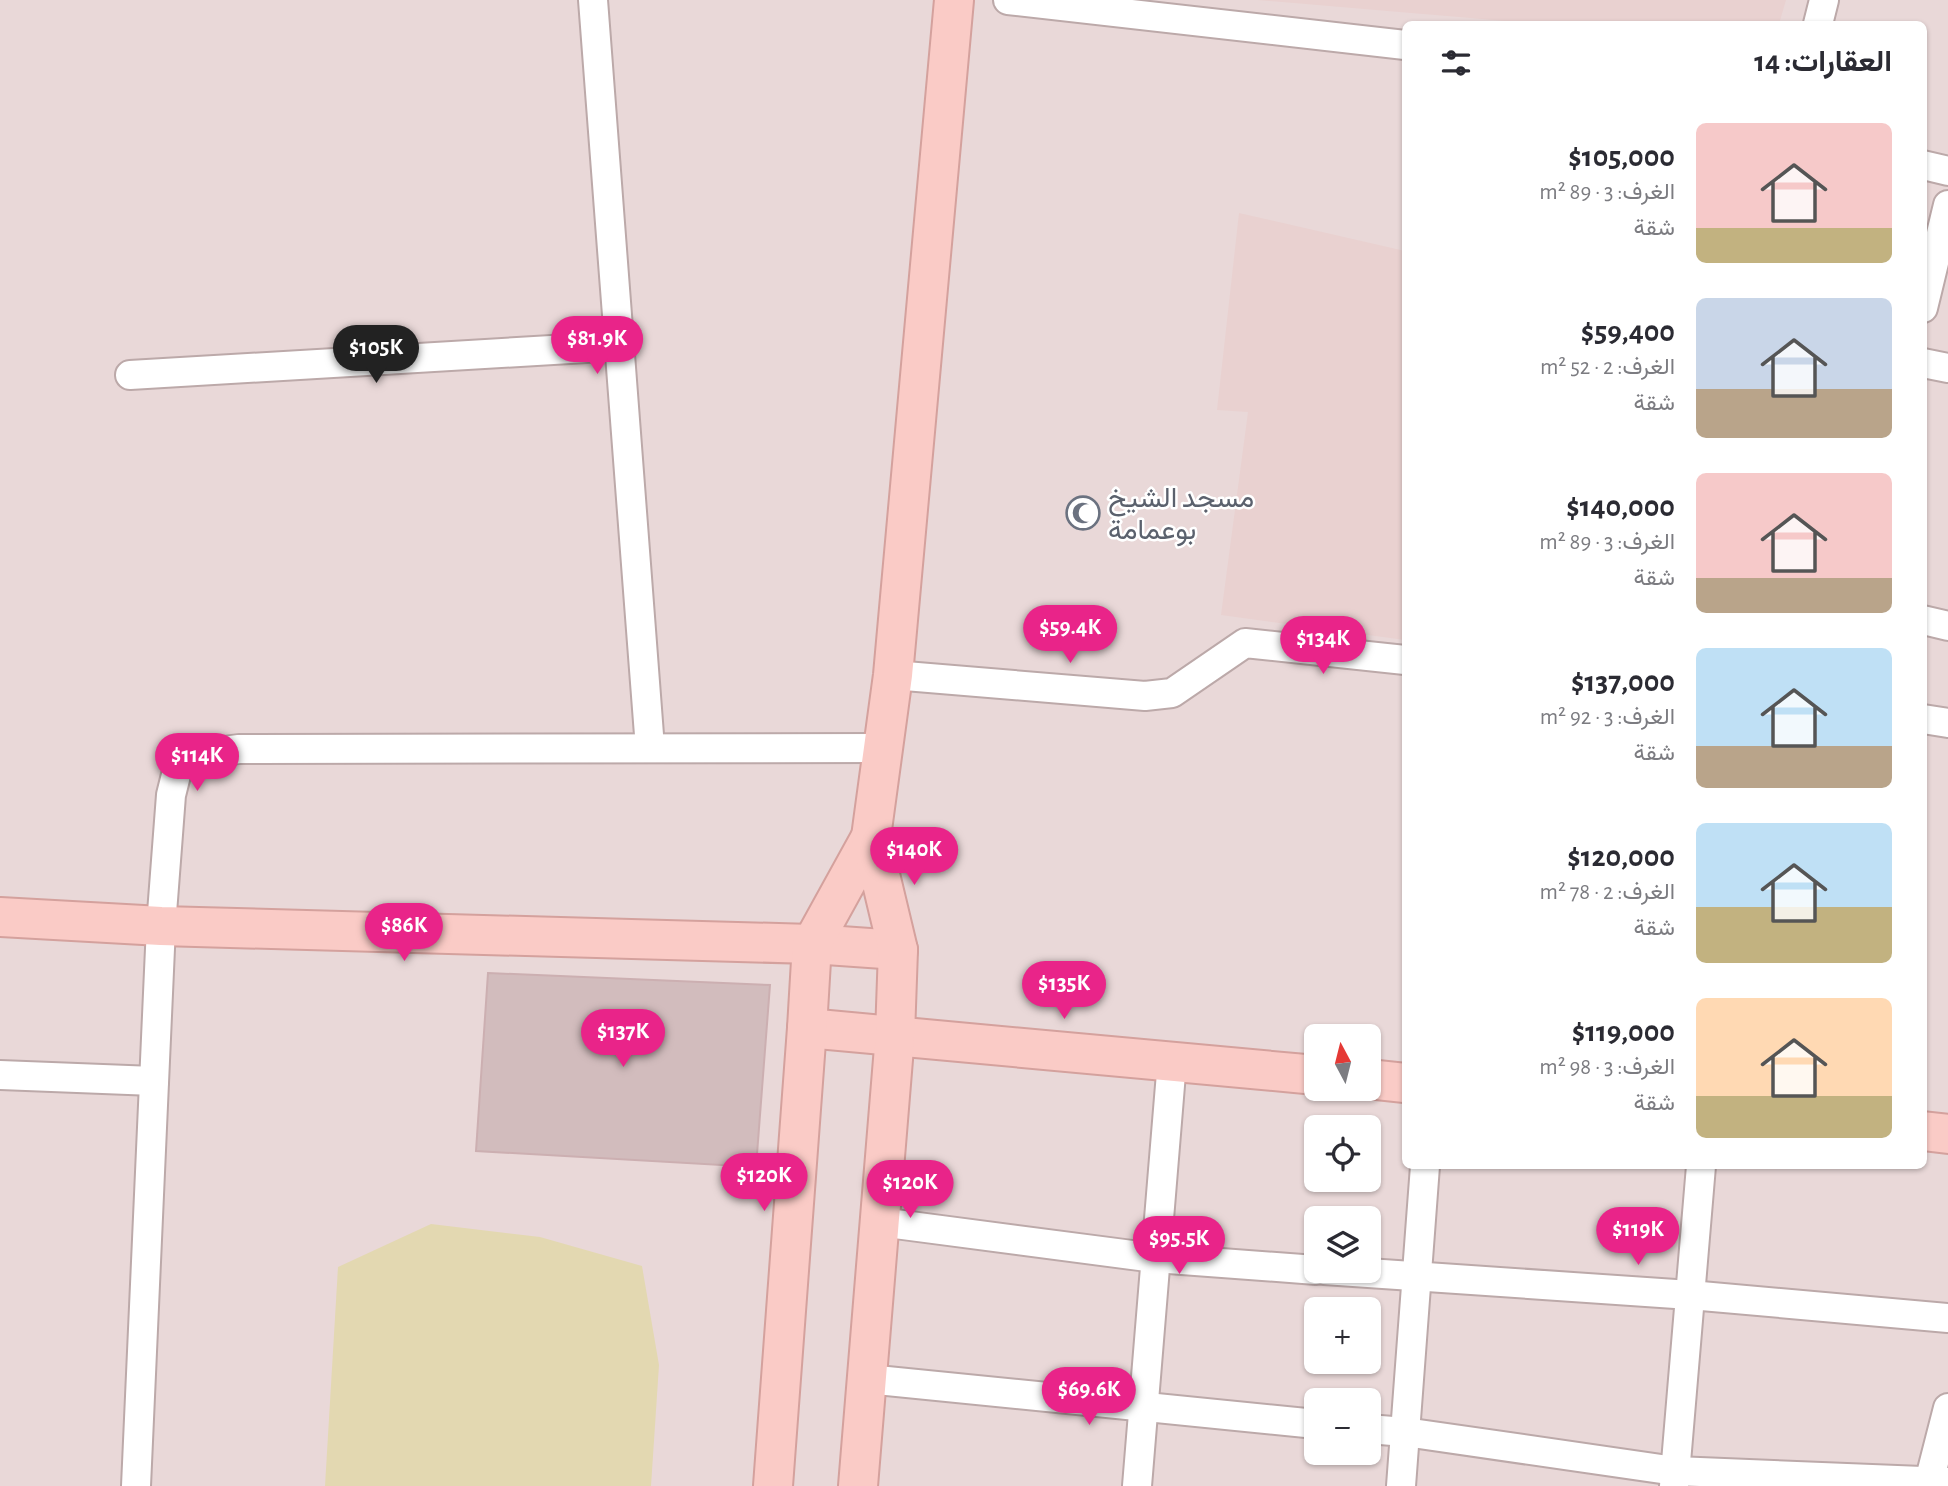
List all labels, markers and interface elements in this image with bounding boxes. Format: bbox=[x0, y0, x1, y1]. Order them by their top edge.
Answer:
icon: filters bbox=[1437, 44, 1475, 82]
text: العقارات: 14 bbox=[1754, 47, 1892, 77]
text: $105,000 bbox=[1568, 142, 1675, 172]
icon: home bbox=[1752, 151, 1836, 235]
text: الغرف: 3 · 89 m² bbox=[1539, 181, 1675, 204]
text: شقة bbox=[1633, 217, 1675, 240]
pin: $81.9K bbox=[540, 316, 654, 376]
text: $59,400 bbox=[1581, 317, 1675, 347]
pin: $105K bbox=[327, 326, 425, 385]
icon: home bbox=[1752, 326, 1836, 410]
text: $81.9K bbox=[567, 327, 627, 350]
text: $105K bbox=[349, 336, 403, 359]
text: الغرف: 2 · 52 m² bbox=[1540, 356, 1675, 379]
text: شقة bbox=[1633, 392, 1675, 415]
place label: مسجد الشيخ بوعمامة bbox=[1108, 485, 1254, 547]
text: $140,000 bbox=[1566, 492, 1675, 522]
mosque icon: مسجد الشيخ بوعمامة bbox=[1064, 494, 1102, 532]
icon: home bbox=[1752, 501, 1836, 585]
text: الغرف: 3 · 89 m² bbox=[1539, 531, 1675, 554]
text: شقة bbox=[1633, 567, 1675, 590]
pin: $59.4K bbox=[1013, 606, 1127, 665]
text: $59.4K bbox=[1039, 616, 1101, 639]
pin: $134K bbox=[1274, 616, 1372, 676]
text: $134K bbox=[1296, 627, 1350, 650]
text: $137,000 bbox=[1571, 667, 1675, 697]
icon: home bbox=[1752, 676, 1836, 760]
text: الغرف: 3 · 92 m² bbox=[1540, 706, 1675, 729]
pin: $114K bbox=[148, 734, 246, 793]
text: شقة bbox=[1633, 742, 1675, 765]
text: $114K bbox=[171, 744, 223, 767]
pin: $140K bbox=[865, 828, 963, 887]
text: $140K bbox=[886, 838, 942, 861]
text: $120,000 bbox=[1567, 842, 1675, 872]
icon: home bbox=[1752, 851, 1836, 935]
text: الغرف: 2 · 78 m² bbox=[1540, 881, 1675, 904]
pin: $86K bbox=[363, 904, 445, 963]
text: $86K bbox=[381, 914, 427, 937]
text: شقة bbox=[1633, 917, 1675, 940]
pin: $135K bbox=[1015, 962, 1113, 1021]
text: $135K bbox=[1038, 972, 1090, 995]
pin: $137K bbox=[574, 1010, 672, 1069]
text: $119,000 bbox=[1572, 1017, 1675, 1047]
text: $137K bbox=[597, 1020, 649, 1043]
north arrow bbox=[1304, 1024, 1381, 1101]
map controls bbox=[1304, 1024, 1381, 1465]
icon: home bbox=[1752, 1026, 1836, 1110]
text: الغرف: 3 · 98 m² bbox=[1539, 1056, 1675, 1079]
text: شقة bbox=[1633, 1092, 1675, 1115]
button: locate bbox=[1304, 1115, 1381, 1192]
pin: $120K bbox=[715, 1154, 813, 1213]
pin: $120K bbox=[861, 1160, 959, 1220]
text: $120K bbox=[737, 1164, 791, 1187]
text: $120K bbox=[883, 1171, 937, 1194]
button: layers bbox=[1304, 1206, 1381, 1283]
pin: $119K bbox=[1589, 1208, 1687, 1267]
pin: $95.5K bbox=[1122, 1216, 1236, 1276]
text: $119K bbox=[1612, 1218, 1664, 1241]
text: $95.5K bbox=[1149, 1227, 1209, 1250]
button: + bbox=[1304, 1297, 1381, 1374]
pin: $69.6K bbox=[1032, 1368, 1146, 1427]
text: $69.6K bbox=[1058, 1378, 1120, 1401]
button: − bbox=[1304, 1388, 1381, 1465]

